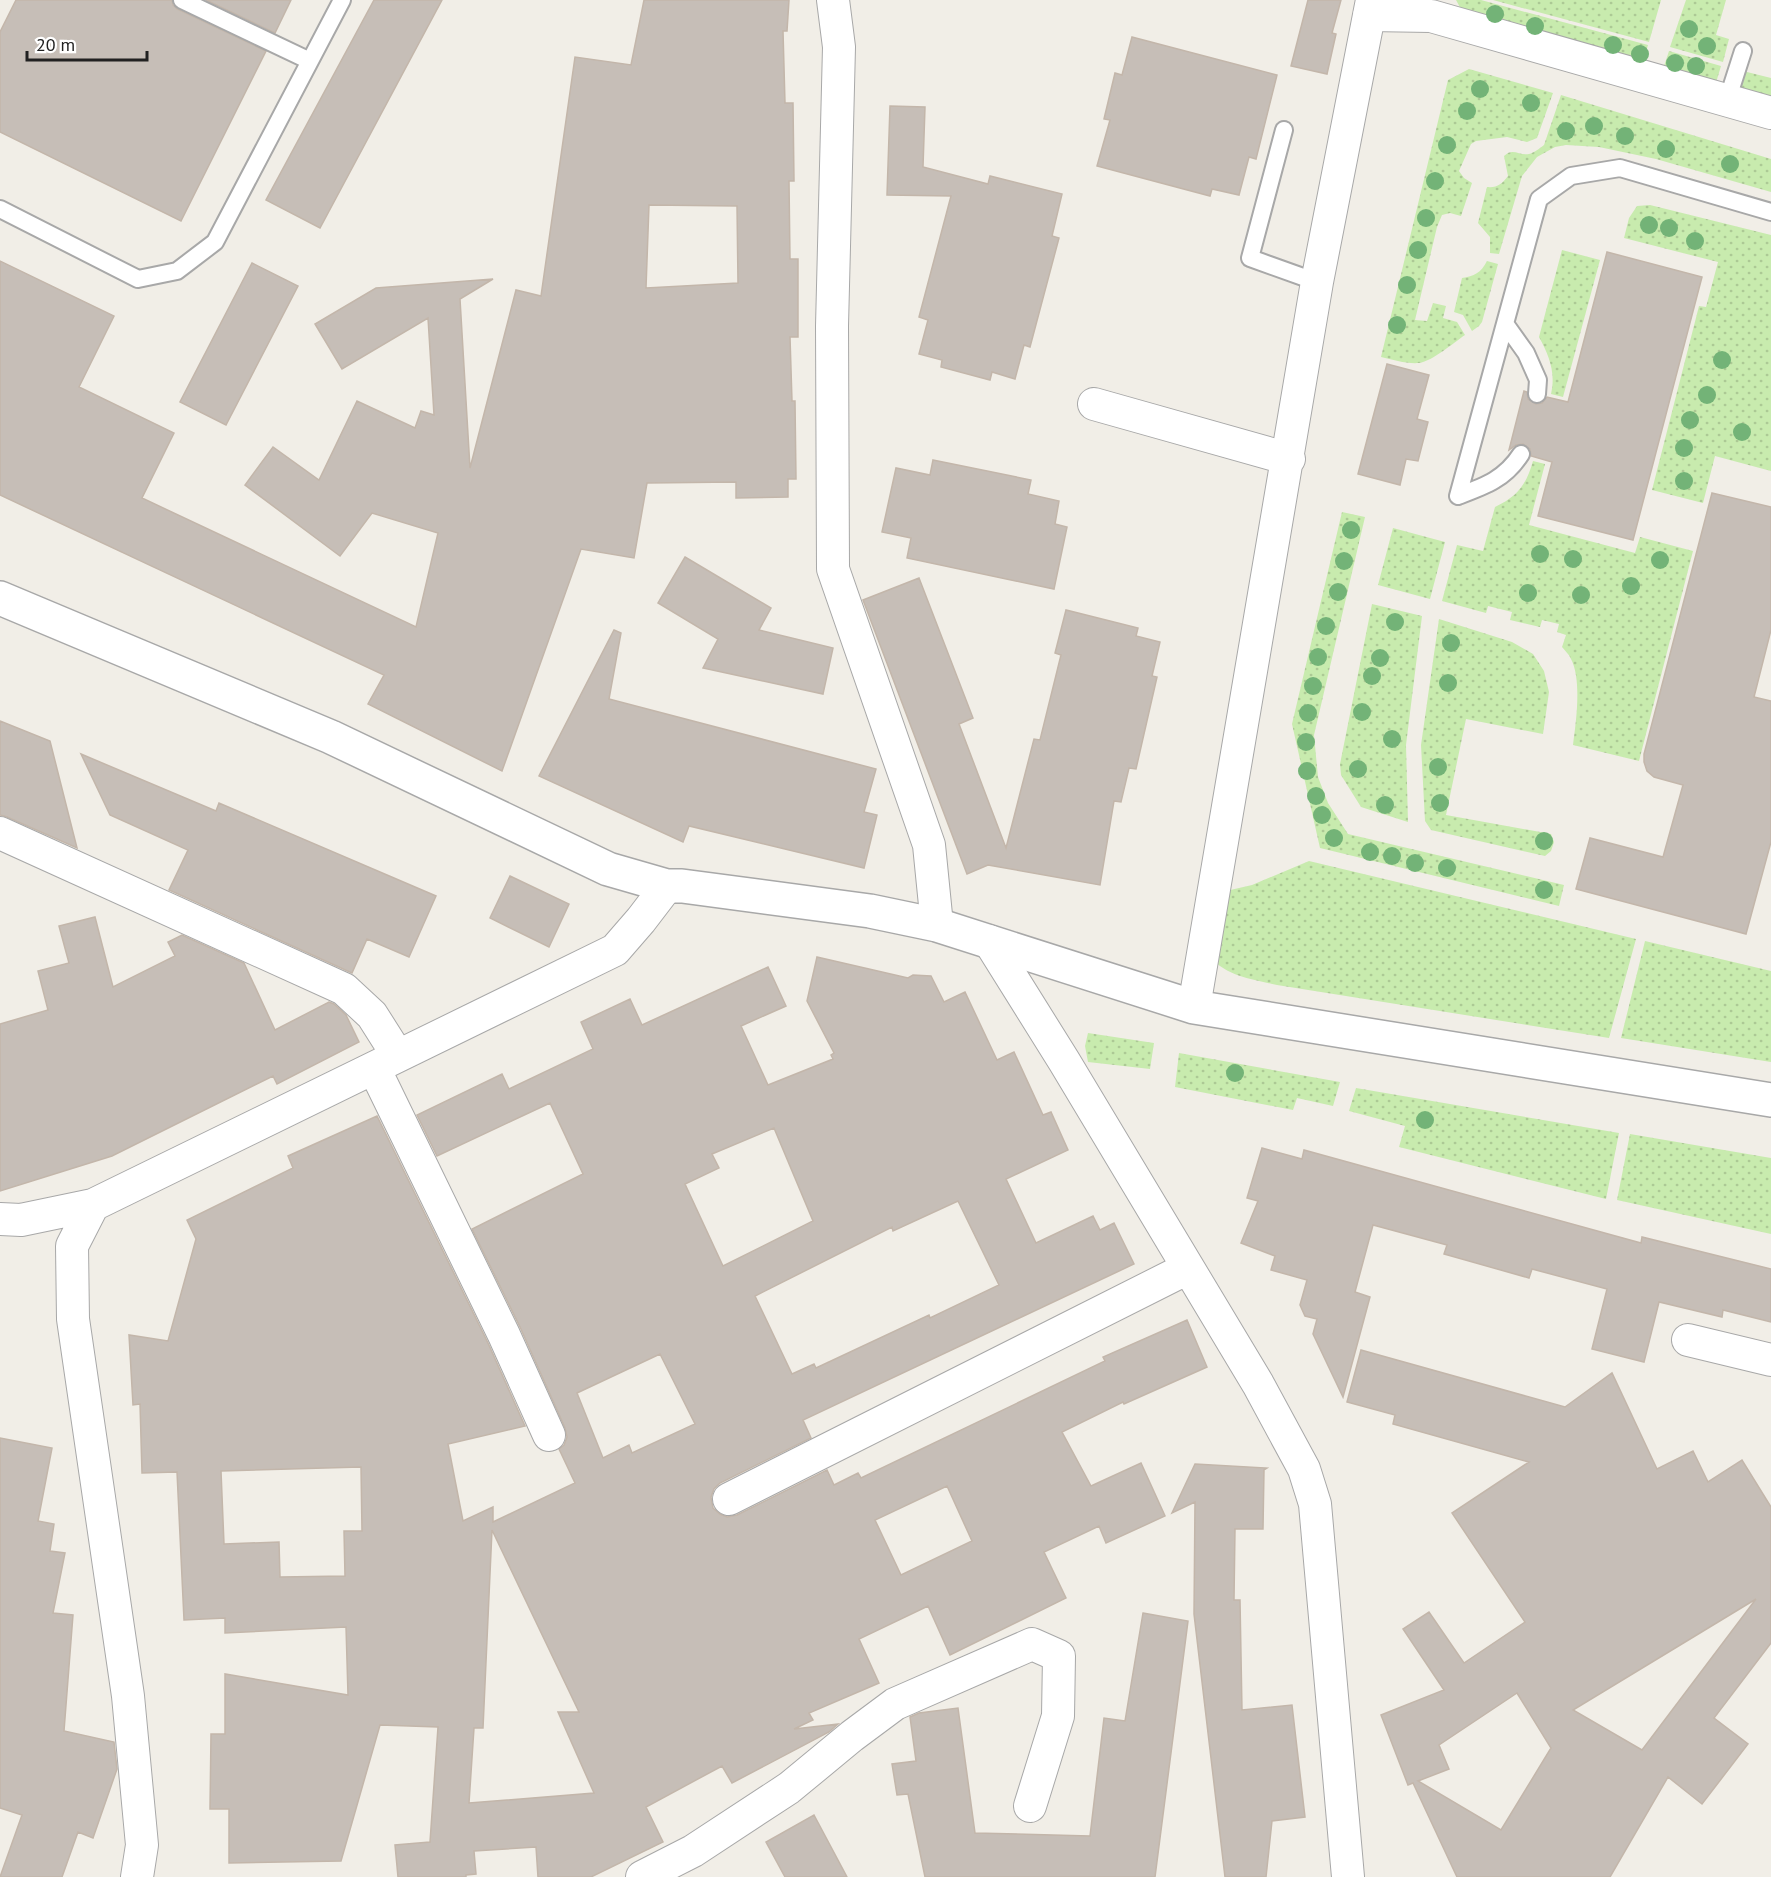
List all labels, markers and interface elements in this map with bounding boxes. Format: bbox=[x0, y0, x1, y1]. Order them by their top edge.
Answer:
scale bar bbox=[27, 24, 147, 62]
text: 20 m bbox=[36, 33, 75, 56]

